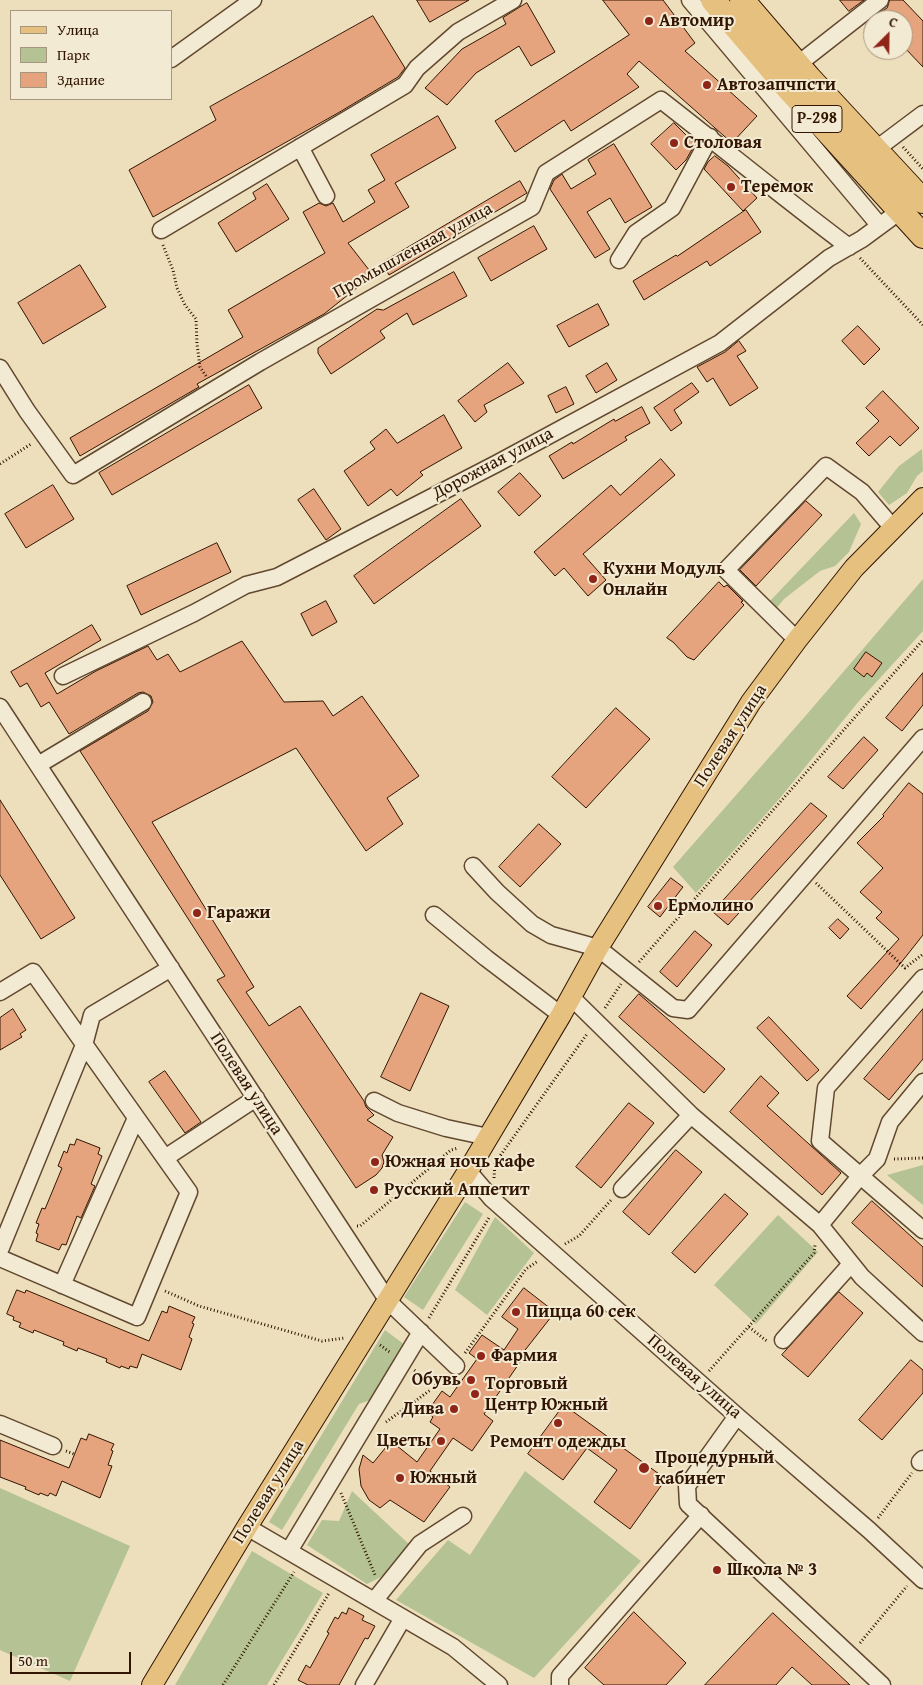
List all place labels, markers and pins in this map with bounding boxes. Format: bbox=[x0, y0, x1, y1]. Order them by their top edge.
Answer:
place label: Автомир bbox=[659, 10, 734, 32]
marker: Автомир bbox=[643, 15, 655, 27]
place label: Автозапчпсти bbox=[717, 74, 836, 96]
marker: Автозапчпсти bbox=[701, 79, 713, 91]
place label: Столовая bbox=[684, 132, 762, 154]
marker: Столовая bbox=[668, 137, 680, 149]
place label: Теремок bbox=[741, 176, 813, 198]
marker: Теремок bbox=[725, 181, 737, 193]
place label: Кухни Модуль Онлайн bbox=[603, 558, 725, 600]
marker: Кухни Модуль Онлайн bbox=[587, 573, 599, 585]
place label: Ермолино bbox=[668, 895, 753, 917]
marker: Ермолино bbox=[652, 900, 664, 912]
place label: Гаражи bbox=[207, 902, 271, 924]
marker: Гаражи bbox=[191, 907, 203, 919]
place label: Южная ночь кафе bbox=[385, 1151, 535, 1173]
marker: Южная ночь кафе bbox=[369, 1156, 381, 1168]
place label: Русский Аппетит bbox=[384, 1179, 530, 1201]
marker: Русский Аппетит bbox=[368, 1184, 380, 1196]
place label: Пицца 60 сек bbox=[526, 1301, 636, 1323]
marker: Пицца 60 сек bbox=[510, 1306, 522, 1318]
place label: Фармия bbox=[491, 1345, 557, 1367]
marker: Фармия bbox=[475, 1350, 487, 1362]
place label: Обувь bbox=[412, 1369, 461, 1391]
place label: Торговый Центр Южный bbox=[485, 1373, 608, 1416]
marker: Обувь bbox=[465, 1374, 477, 1386]
marker: Торговый Центр Южный bbox=[469, 1388, 481, 1400]
place label: Дива bbox=[401, 1398, 444, 1420]
marker: Дива bbox=[448, 1403, 460, 1415]
marker: Ремонт одежды bbox=[552, 1417, 564, 1429]
place label: Цветы bbox=[377, 1430, 431, 1452]
place label: Ремонт одежды bbox=[490, 1431, 626, 1453]
marker: Цветы bbox=[435, 1435, 447, 1447]
place label: Процедурный кабинет bbox=[655, 1447, 774, 1490]
marker: Процедурный кабинет bbox=[637, 1461, 651, 1475]
place label: Южный bbox=[410, 1467, 477, 1489]
marker: Южный bbox=[394, 1472, 406, 1484]
place label: Школа № 3 bbox=[727, 1559, 817, 1581]
marker: Школа № 3 bbox=[711, 1564, 723, 1576]

